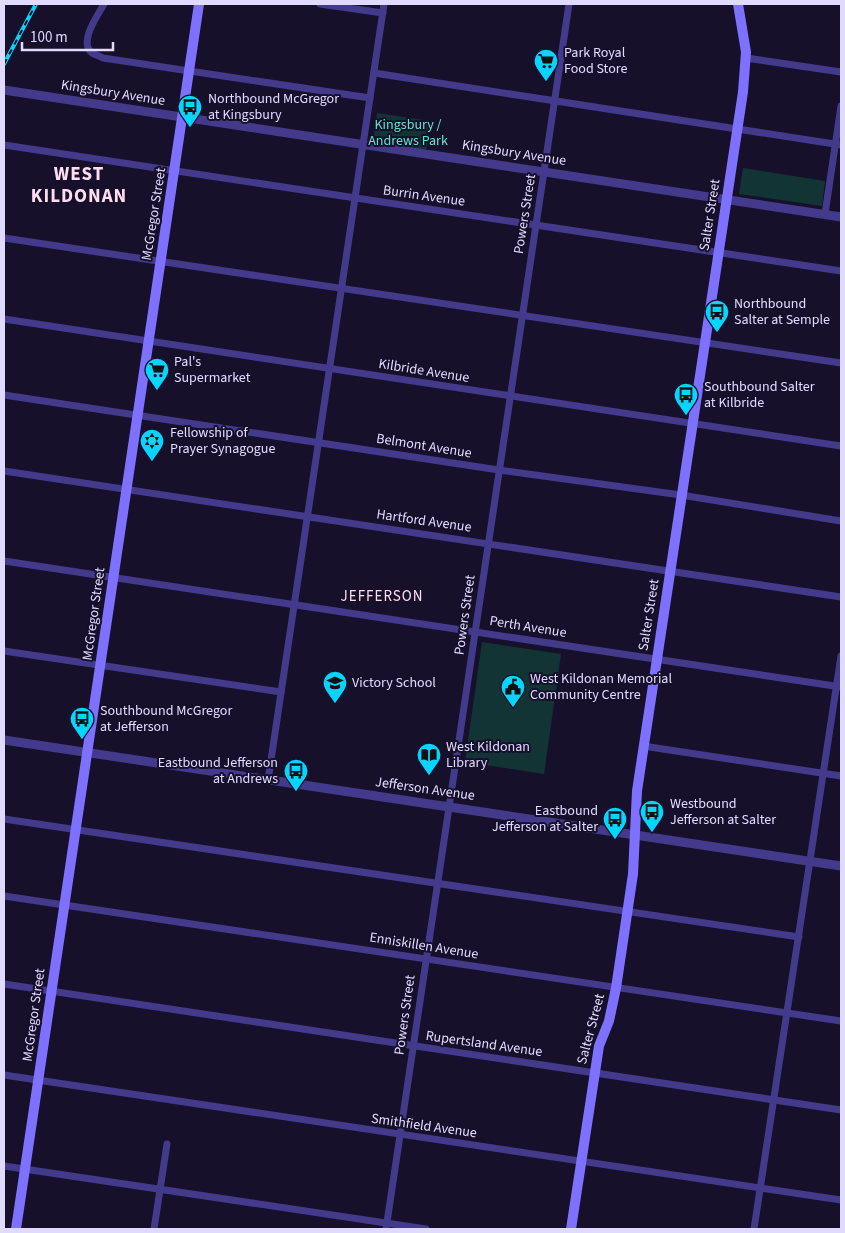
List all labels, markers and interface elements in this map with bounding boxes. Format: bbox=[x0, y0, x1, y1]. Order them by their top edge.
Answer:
scale bar bbox=[22, 20, 114, 52]
text: 100 m bbox=[30, 27, 68, 48]
place label: Park Royal Food Store bbox=[564, 43, 627, 79]
supermarket icon: Park Royal Food Store bbox=[533, 48, 559, 82]
street label: Kingsbury Avenue bbox=[59, 75, 167, 111]
place label: Northbound McGregor at Kingsbury bbox=[208, 89, 339, 125]
bus stop icon: Northbound McGregor at Kingsbury bbox=[177, 94, 203, 128]
park label: Kingsbury / Andrews Park bbox=[368, 115, 448, 151]
street label: Kingsbury Avenue bbox=[460, 135, 568, 171]
district label: WEST KILDONAN bbox=[31, 161, 127, 210]
street label: McGregor Street bbox=[137, 166, 171, 262]
street label: Powers Street bbox=[509, 172, 541, 255]
street label: Salter Street bbox=[694, 177, 726, 252]
street label: Burrin Avenue bbox=[382, 180, 466, 212]
place label: Northbound Salter at Semple bbox=[734, 294, 830, 330]
bus stop icon: Northbound Salter at Semple bbox=[704, 299, 730, 333]
place label: Pal's Supermarket bbox=[174, 352, 251, 388]
street label: Kilbride Avenue bbox=[377, 354, 471, 388]
supermarket icon: Pal's Supermarket bbox=[144, 357, 170, 391]
place label: Southbound Salter at Kilbride bbox=[704, 377, 815, 413]
bus stop icon: Southbound Salter at Kilbride bbox=[673, 382, 699, 416]
place label: Fellowship of Prayer Synagogue bbox=[170, 423, 275, 459]
synagogue icon: Fellowship of Prayer Synagogue bbox=[139, 428, 165, 462]
street label: Belmont Avenue bbox=[375, 429, 473, 463]
street label: Hartford Avenue bbox=[375, 504, 473, 538]
street label: McGregor Street bbox=[78, 566, 110, 662]
street label: Powers Street bbox=[449, 573, 481, 656]
street label: Salter Street bbox=[633, 577, 665, 652]
district label: JEFFERSON bbox=[341, 586, 423, 607]
street label: Perth Avenue bbox=[488, 611, 568, 643]
place label: West Kildonan Memorial Community Centre bbox=[530, 669, 672, 705]
school or university icon: Victory School bbox=[322, 670, 348, 704]
place label: Victory School bbox=[352, 673, 436, 693]
public building icon: West Kildonan Memorial Community Centre bbox=[500, 674, 526, 708]
place label: Southbound McGregor at Jefferson bbox=[100, 701, 232, 737]
bus stop icon: Southbound McGregor at Jefferson bbox=[69, 706, 95, 740]
place label: West Kildonan Library bbox=[446, 737, 530, 773]
library icon: West Kildonan Library bbox=[416, 742, 442, 776]
place label: Eastbound Jefferson at Andrews bbox=[158, 753, 278, 789]
bus stop icon: Eastbound Jefferson at Andrews bbox=[283, 758, 309, 792]
street label: Jefferson Avenue bbox=[374, 772, 476, 806]
place label: Westbound Jefferson at Salter bbox=[670, 794, 776, 830]
bus stop icon: Westbound Jefferson at Salter bbox=[639, 799, 665, 833]
place label: Eastbound Jefferson at Salter bbox=[492, 801, 598, 837]
bus stop icon: Eastbound Jefferson at Salter bbox=[602, 806, 628, 840]
street label: Enniskillen Avenue bbox=[368, 928, 480, 964]
street label: McGregor Street bbox=[18, 967, 50, 1063]
street label: Powers Street bbox=[389, 973, 421, 1056]
street label: Salter Street bbox=[572, 991, 610, 1067]
street label: Rupertsland Avenue bbox=[424, 1026, 544, 1062]
street label: Smithfield Avenue bbox=[370, 1109, 478, 1143]

